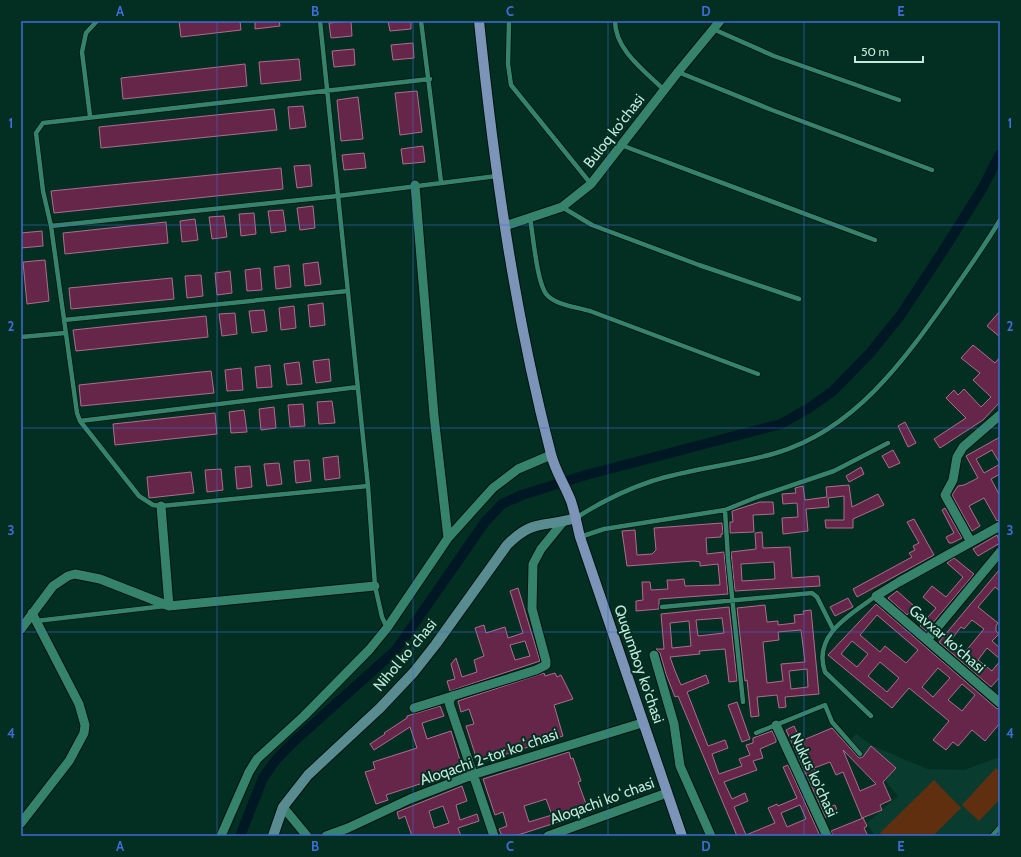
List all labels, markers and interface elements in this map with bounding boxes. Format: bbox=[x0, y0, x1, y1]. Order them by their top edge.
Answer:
text: A bbox=[116, 3, 125, 19]
text: B bbox=[311, 3, 319, 19]
text: C bbox=[506, 3, 514, 19]
text: D bbox=[701, 3, 711, 19]
text: E bbox=[897, 3, 905, 19]
scale bar bbox=[855, 38, 923, 64]
text: 50 m bbox=[861, 44, 889, 59]
street label: Buloq ko'chasi bbox=[580, 91, 648, 171]
text: 1 bbox=[9, 115, 13, 131]
text: 1 bbox=[1008, 115, 1012, 131]
text: 2 bbox=[8, 318, 15, 334]
text: 2 bbox=[1007, 318, 1014, 334]
text: 3 bbox=[7, 522, 15, 538]
text: 3 bbox=[1006, 522, 1014, 538]
street label: Gavxar ko'chasi bbox=[905, 601, 989, 677]
street label: Ququmboy ko'chasi bbox=[610, 602, 668, 726]
street label: Nihol koʻchasi bbox=[370, 615, 440, 695]
text: 4 bbox=[7, 725, 15, 741]
street label: Aloqachi 2-tor koʻchasi bbox=[418, 725, 560, 789]
text: 4 bbox=[1006, 725, 1014, 741]
street label: Nukus ko'chasi bbox=[787, 730, 841, 820]
street label: Aloqachi koʻchasi bbox=[547, 774, 657, 828]
text: A bbox=[116, 838, 125, 854]
text: B bbox=[311, 838, 319, 854]
text: C bbox=[506, 838, 514, 854]
text: D bbox=[701, 838, 711, 854]
text: E bbox=[897, 838, 905, 854]

